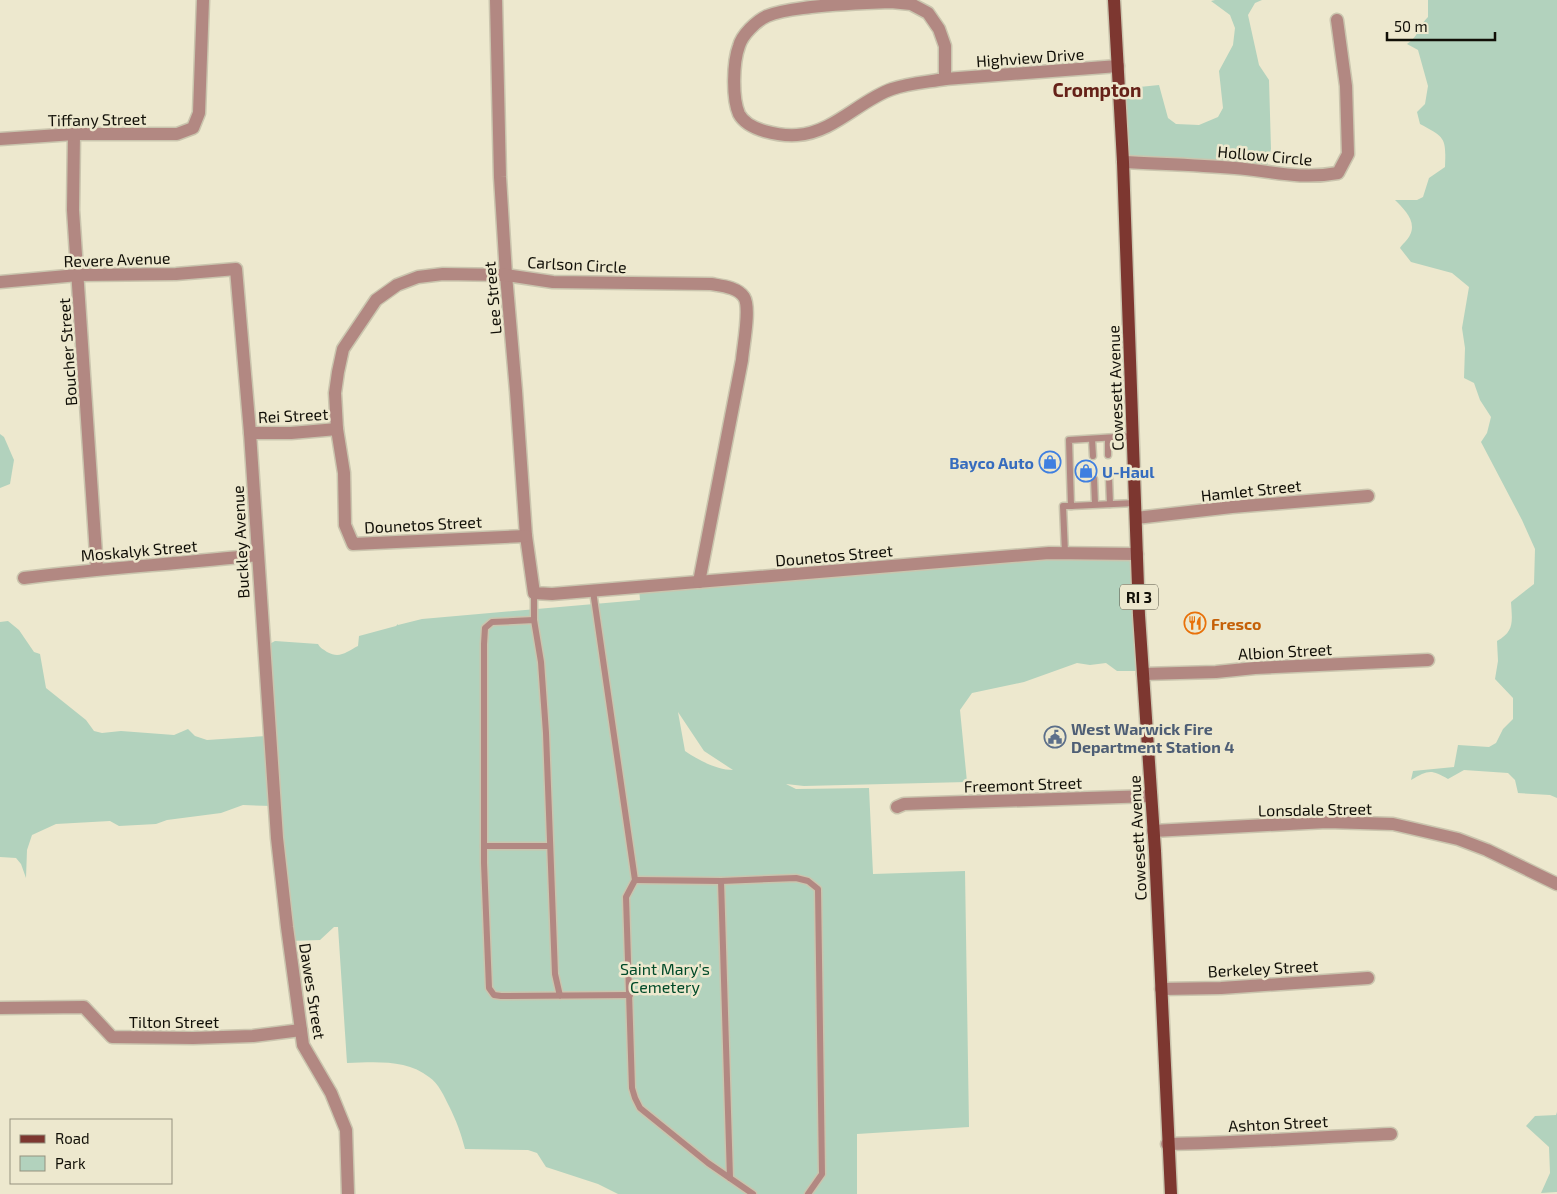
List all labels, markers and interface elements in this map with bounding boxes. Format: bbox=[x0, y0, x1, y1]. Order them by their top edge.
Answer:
scale bar bbox=[1387, 10, 1494, 42]
text: 50 m bbox=[1394, 17, 1428, 35]
street label: Highview Drive bbox=[975, 44, 1085, 70]
district label: Crompton bbox=[1053, 78, 1141, 101]
street label: Tiffany Street bbox=[47, 109, 147, 129]
street label: Hollow Circle bbox=[1217, 141, 1313, 169]
street label: Revere Avenue bbox=[63, 248, 171, 270]
street label: Carlson Circle bbox=[527, 252, 627, 276]
street label: Lee Street bbox=[479, 261, 505, 335]
street label: Boucher Street bbox=[54, 297, 80, 407]
street label: Cowesett Avenue bbox=[1103, 325, 1127, 451]
street label: Rei Street bbox=[257, 404, 329, 426]
shop icon: Bayco Auto bbox=[1038, 450, 1062, 474]
place label: Bayco Auto bbox=[949, 453, 1034, 473]
shop icon: U-Haul bbox=[1074, 459, 1098, 483]
place label: U-Haul bbox=[1102, 462, 1155, 481]
street label: Hamlet Street bbox=[1200, 475, 1302, 505]
street label: Buckley Avenue bbox=[228, 485, 252, 599]
street label: Dounetos Street bbox=[364, 511, 482, 537]
street label: Moskalyk Street bbox=[80, 535, 198, 565]
street label: Dounetos Street bbox=[774, 540, 894, 570]
road number: RI 3 bbox=[1120, 584, 1158, 610]
restaurant icon: Fresco bbox=[1183, 611, 1207, 635]
place label: Fresco bbox=[1211, 614, 1261, 633]
street label: Albion Street bbox=[1237, 639, 1333, 663]
place label: West Warwick Fire Department Station 4 bbox=[1071, 719, 1235, 756]
public building icon: West Warwick Fire Department Station 4 bbox=[1043, 725, 1067, 749]
street label: Freemont Street bbox=[964, 772, 1082, 796]
street label: Cowesett Avenue bbox=[1124, 775, 1150, 901]
street label: Lonsdale Street bbox=[1258, 799, 1372, 819]
street label: Dawes Street bbox=[296, 941, 330, 1041]
street label: Berkeley Street bbox=[1207, 956, 1319, 980]
park label: Saint Mary's Cemetery bbox=[620, 959, 710, 996]
street label: Tilton Street bbox=[129, 1012, 219, 1031]
street label: Ashton Street bbox=[1228, 1111, 1328, 1135]
legend bbox=[10, 1119, 172, 1184]
text: Road bbox=[55, 1129, 90, 1147]
text: Park bbox=[55, 1154, 86, 1172]

